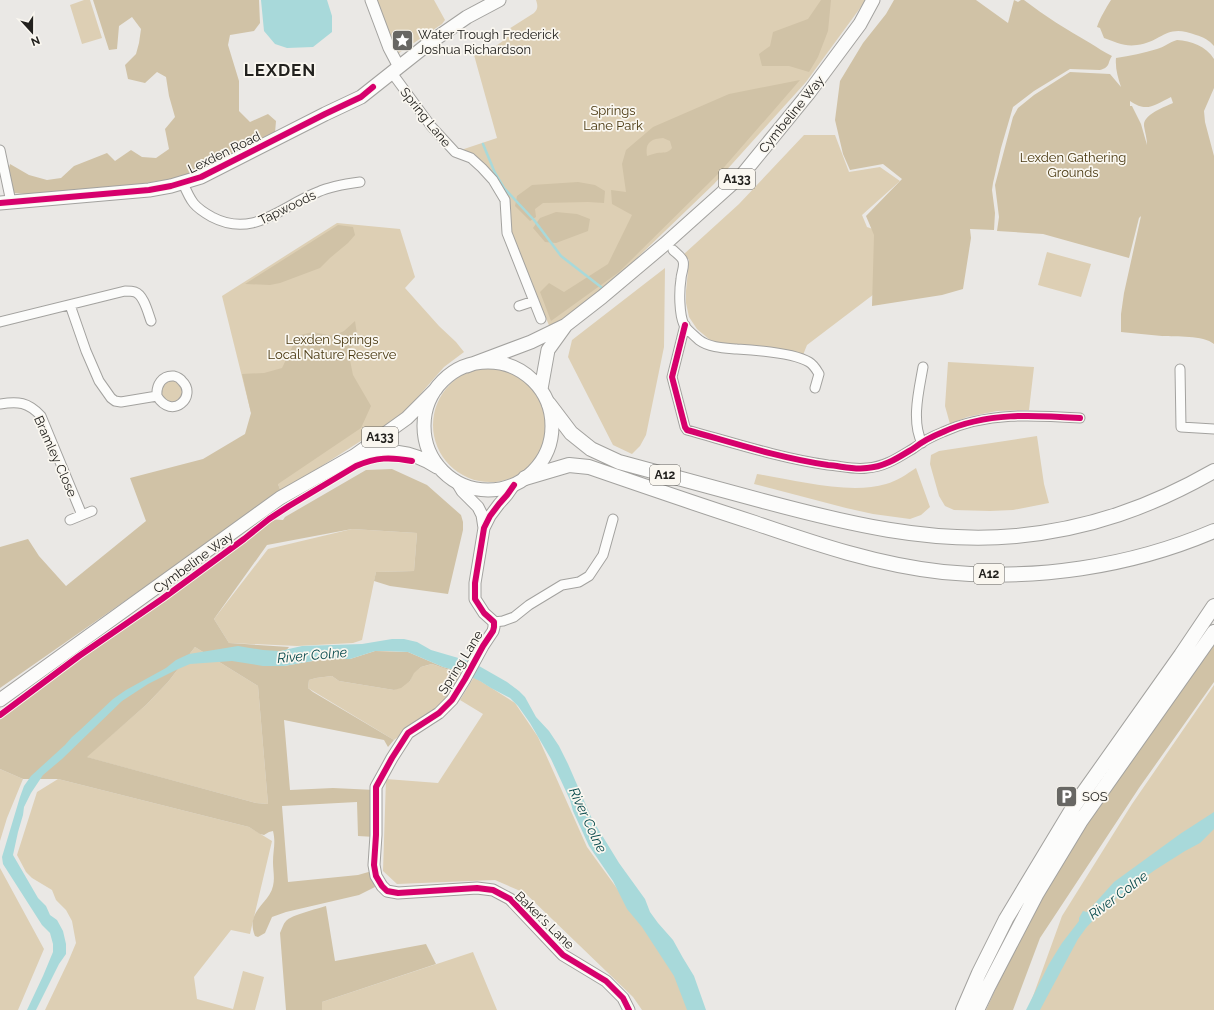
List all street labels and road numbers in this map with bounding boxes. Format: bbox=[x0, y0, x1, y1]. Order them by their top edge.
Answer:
street label: Cymbeline Way bbox=[756, 73, 827, 156]
street label: Spring Lane bbox=[397, 85, 454, 150]
street label: Lexden Road bbox=[185, 128, 263, 176]
road number: A133 bbox=[719, 169, 755, 189]
street label: Tapwoods bbox=[256, 187, 318, 228]
street label: Bramley Close bbox=[31, 413, 80, 499]
road number: A133 bbox=[362, 427, 398, 447]
road number: A12 bbox=[650, 465, 680, 485]
street label: Cymbeline Way bbox=[151, 528, 236, 596]
road number: A12 bbox=[974, 564, 1004, 584]
street label: Spring Lane bbox=[435, 627, 486, 697]
street label: Baker's Lane bbox=[512, 888, 578, 953]

